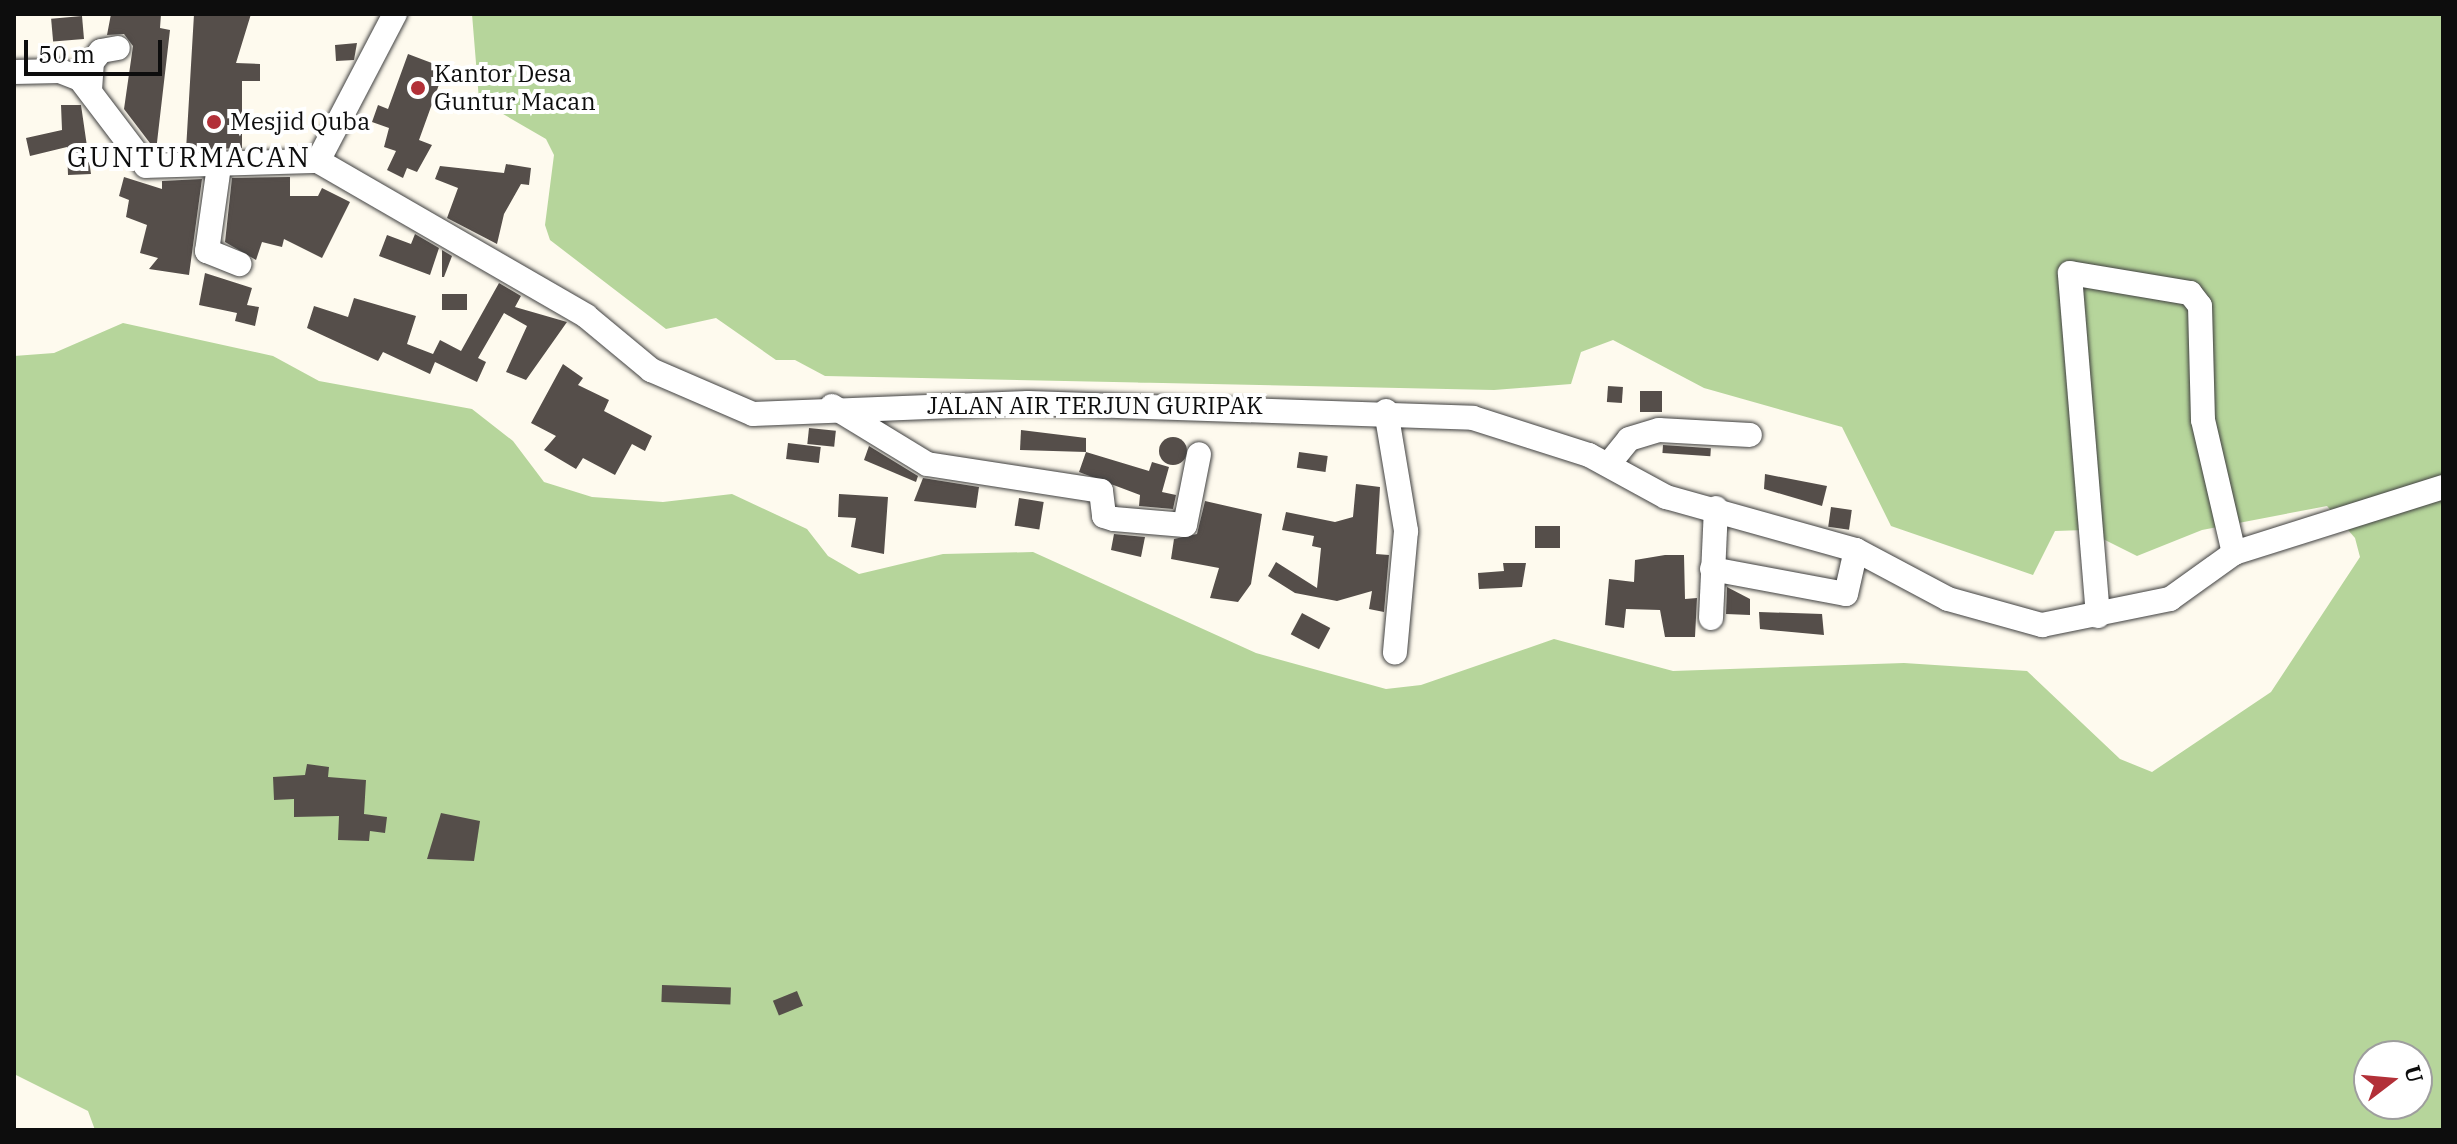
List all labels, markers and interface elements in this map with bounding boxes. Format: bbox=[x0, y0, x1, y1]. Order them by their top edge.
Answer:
scale bar bbox=[28, 24, 166, 74]
text: 50 m bbox=[38, 38, 95, 70]
place label: Kantor Desa Guntur Macan bbox=[434, 60, 596, 116]
marker: Kantor Desa Guntur Macan bbox=[409, 79, 427, 97]
place label: Mesjid Quba bbox=[230, 108, 370, 136]
marker: Mesjid Quba bbox=[205, 113, 223, 131]
district label: GUNTURMACAN bbox=[67, 140, 311, 174]
street label: JALAN AIR TERJUN GURIPAK bbox=[927, 392, 1263, 420]
north arrow bbox=[2353, 1040, 2433, 1120]
text: U bbox=[2398, 1062, 2431, 1086]

